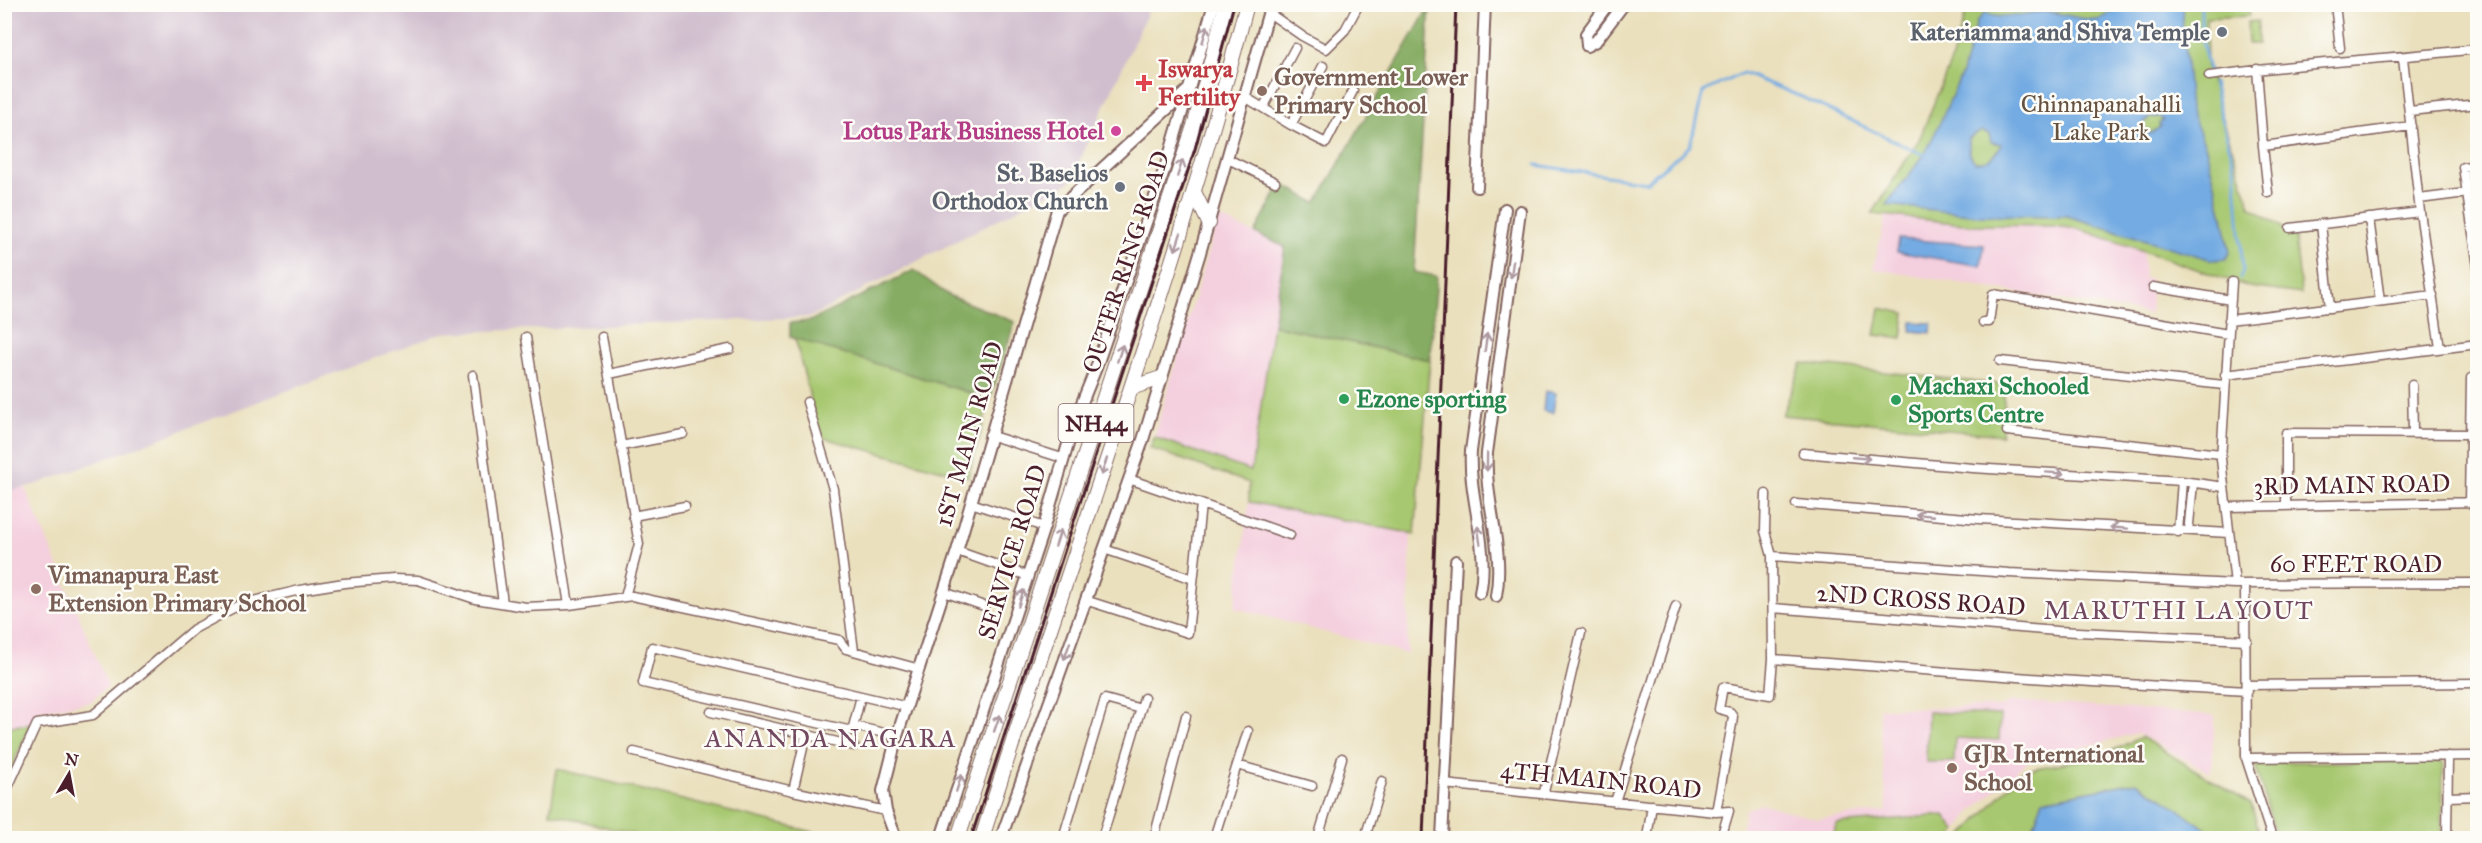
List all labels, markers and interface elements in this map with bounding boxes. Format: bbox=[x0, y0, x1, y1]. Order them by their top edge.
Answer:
place label: Kateriamma and Shiva Temple bbox=[1909, 17, 2210, 47]
one-way arrow bbox=[1200, 25, 1211, 44]
marker: Kateriamma and Shiva Temple bbox=[2215, 25, 2229, 39]
place label: Iswarya Fertility bbox=[1158, 54, 1242, 112]
place label: Government Lower Primary School bbox=[1274, 62, 1469, 120]
marker: Iswarya Fertility bbox=[1135, 74, 1153, 92]
marker: Government Lower Primary School bbox=[1255, 84, 1269, 98]
park label: Chinnapanahalli Lake Park bbox=[2021, 89, 2182, 147]
place label: Lotus Park Business Hotel bbox=[843, 116, 1105, 146]
marker: Lotus Park Business Hotel bbox=[1109, 124, 1123, 138]
street label: OUTER RING ROAD bbox=[1076, 147, 1176, 377]
place label: St. Baselios Orthodox Church bbox=[932, 158, 1109, 216]
one-way arrow bbox=[1176, 159, 1187, 178]
marker: St. Baselios Orthodox Church bbox=[1113, 180, 1127, 194]
one-way arrow bbox=[1172, 232, 1183, 251]
one-way arrow bbox=[1507, 258, 1518, 278]
one-way arrow bbox=[1481, 333, 1492, 352]
street label: 1ST MAIN ROAD bbox=[928, 338, 1010, 530]
one-way arrow bbox=[1115, 344, 1126, 363]
place label: Machaxi Schooled Sports Centre bbox=[1908, 371, 2090, 429]
place label: Ezone sporting bbox=[1356, 384, 1507, 414]
marker: Ezone sporting bbox=[1337, 392, 1351, 406]
marker: Machaxi Schooled Sports Centre bbox=[1889, 393, 1903, 407]
road number: NH44 bbox=[1058, 404, 1134, 442]
one-way arrow bbox=[1481, 451, 1493, 471]
one-way arrow bbox=[1850, 453, 1870, 464]
one-way arrow bbox=[1097, 457, 1108, 476]
street label: SERVICE ROAD bbox=[971, 461, 1053, 643]
one-way arrow bbox=[2045, 468, 2065, 479]
street label: 3RD MAIN ROAD bbox=[2253, 468, 2451, 502]
one-way arrow bbox=[1915, 509, 1935, 520]
one-way arrow bbox=[2110, 523, 2130, 534]
one-way arrow bbox=[1474, 526, 1485, 546]
one-way arrow bbox=[1054, 529, 1065, 548]
street label: 60 FEET ROAD bbox=[2270, 549, 2442, 579]
place label: Vimanapura East Extension Primary School bbox=[47, 560, 307, 618]
street label: 2ND CROSS ROAD bbox=[1815, 578, 2027, 622]
marker: Vimanapura East Extension Primary School bbox=[29, 582, 43, 596]
one-way arrow bbox=[1016, 589, 1027, 608]
district label: MARUTHI LAYOUT bbox=[2044, 594, 2314, 626]
one-way arrow bbox=[1060, 641, 1071, 660]
one-way arrow bbox=[992, 714, 1003, 733]
district label: ANANDA NAGARA bbox=[704, 722, 957, 754]
place label: GJR International School bbox=[1964, 739, 2144, 797]
north arrow bbox=[39, 744, 99, 804]
text: N bbox=[63, 749, 80, 770]
street label: 4TH MAIN ROAD bbox=[1499, 755, 1703, 805]
marker: GJR International School bbox=[1945, 761, 1959, 775]
one-way arrow bbox=[954, 774, 965, 793]

